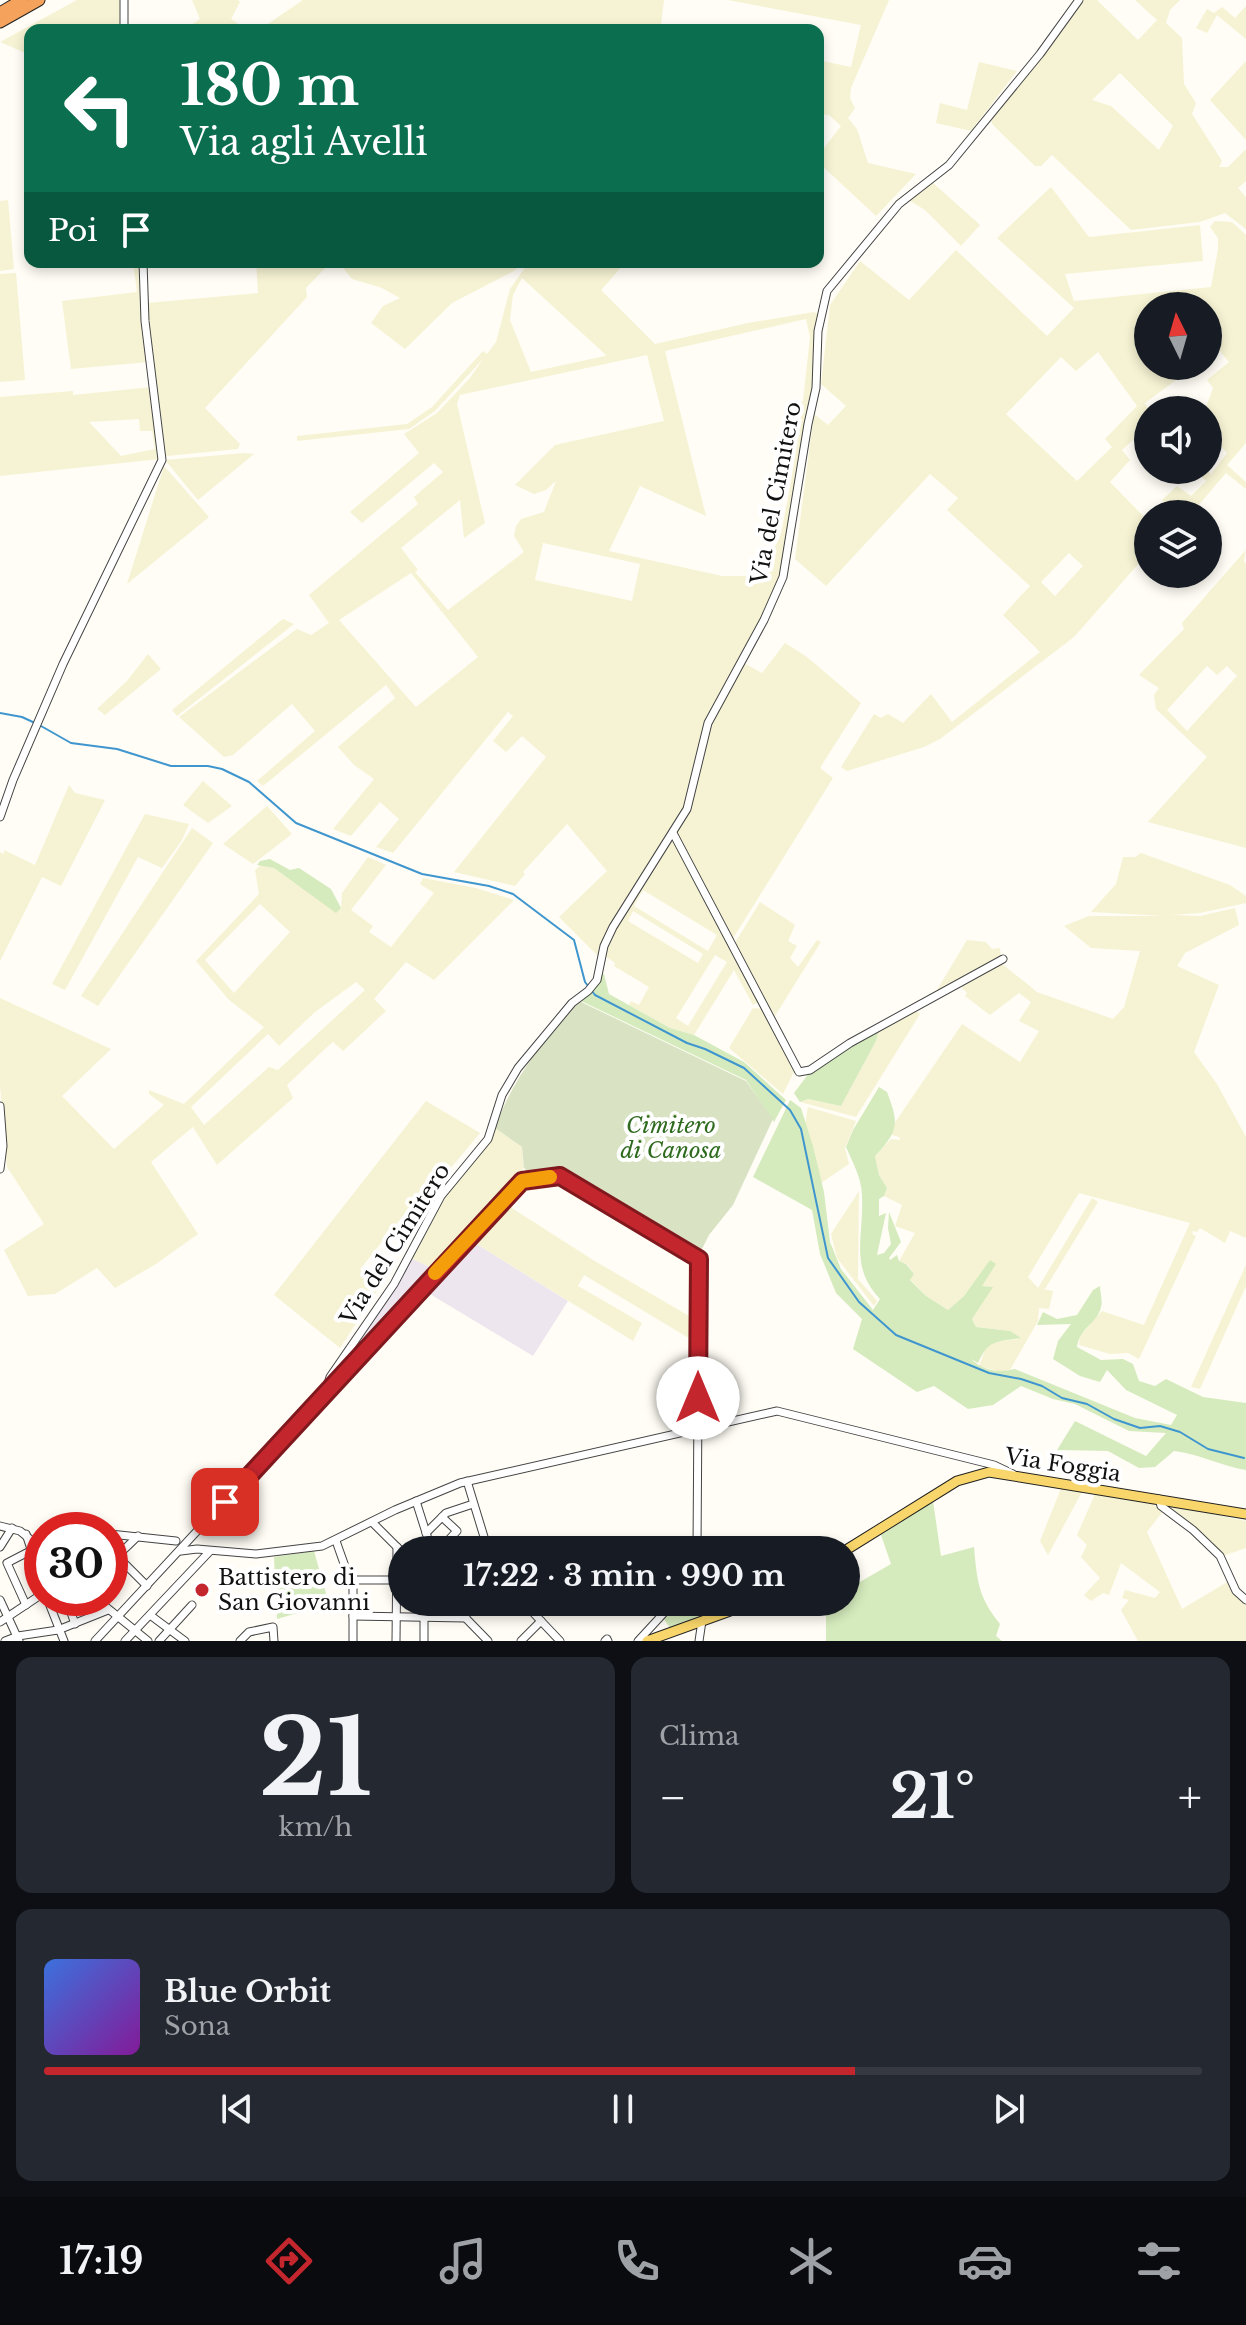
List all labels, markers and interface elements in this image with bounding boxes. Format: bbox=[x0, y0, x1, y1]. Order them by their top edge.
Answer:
text: 180 m bbox=[180, 51, 359, 120]
icon: left bbox=[48, 56, 152, 160]
text: Via agli Avelli bbox=[180, 120, 428, 165]
icon: arrive bbox=[114, 208, 158, 252]
text: Poi bbox=[48, 212, 98, 249]
north arrow bbox=[1134, 292, 1222, 380]
map controls bbox=[1134, 292, 1222, 588]
button: sound bbox=[1134, 396, 1222, 484]
street label: Via del Cimitero bbox=[745, 399, 807, 588]
button: layers bbox=[1134, 500, 1222, 588]
park label: Cimitero di Canosa bbox=[621, 1112, 721, 1164]
street label: Via del Cimitero bbox=[334, 1158, 456, 1331]
position arrow bbox=[656, 1356, 740, 1440]
street label: Via Foggia bbox=[1002, 1442, 1124, 1488]
pin bbox=[191, 1468, 259, 1536]
icon: arrive bbox=[203, 1480, 247, 1524]
speed limit sign: 30 bbox=[24, 1512, 128, 1616]
text: 17:22 · 3 min · 990 m bbox=[463, 1557, 785, 1594]
place label: Battistero di San Giovanni bbox=[218, 1564, 370, 1616]
marker: Battistero di San Giovanni bbox=[193, 1581, 211, 1599]
text: 21 bbox=[259, 1694, 372, 1823]
text: Clima bbox=[659, 1720, 739, 1752]
text: 21° bbox=[890, 1760, 975, 1834]
text: − bbox=[659, 1770, 687, 1825]
text: + bbox=[1178, 1770, 1202, 1825]
text: km/h bbox=[279, 1811, 352, 1843]
text: Blue Orbit bbox=[164, 1973, 331, 2010]
text: Sona bbox=[164, 2010, 230, 2042]
icon: previous bbox=[215, 2087, 259, 2131]
icon: pause bbox=[601, 2087, 645, 2131]
icon: next bbox=[987, 2087, 1031, 2131]
icon: directions bbox=[261, 2233, 317, 2289]
icon: music bbox=[435, 2233, 491, 2289]
icon: phone bbox=[609, 2233, 665, 2289]
icon: climate bbox=[783, 2233, 839, 2289]
icon: car bbox=[957, 2233, 1013, 2289]
icon: filters bbox=[1131, 2233, 1187, 2289]
text: 17:19 bbox=[59, 2239, 143, 2284]

